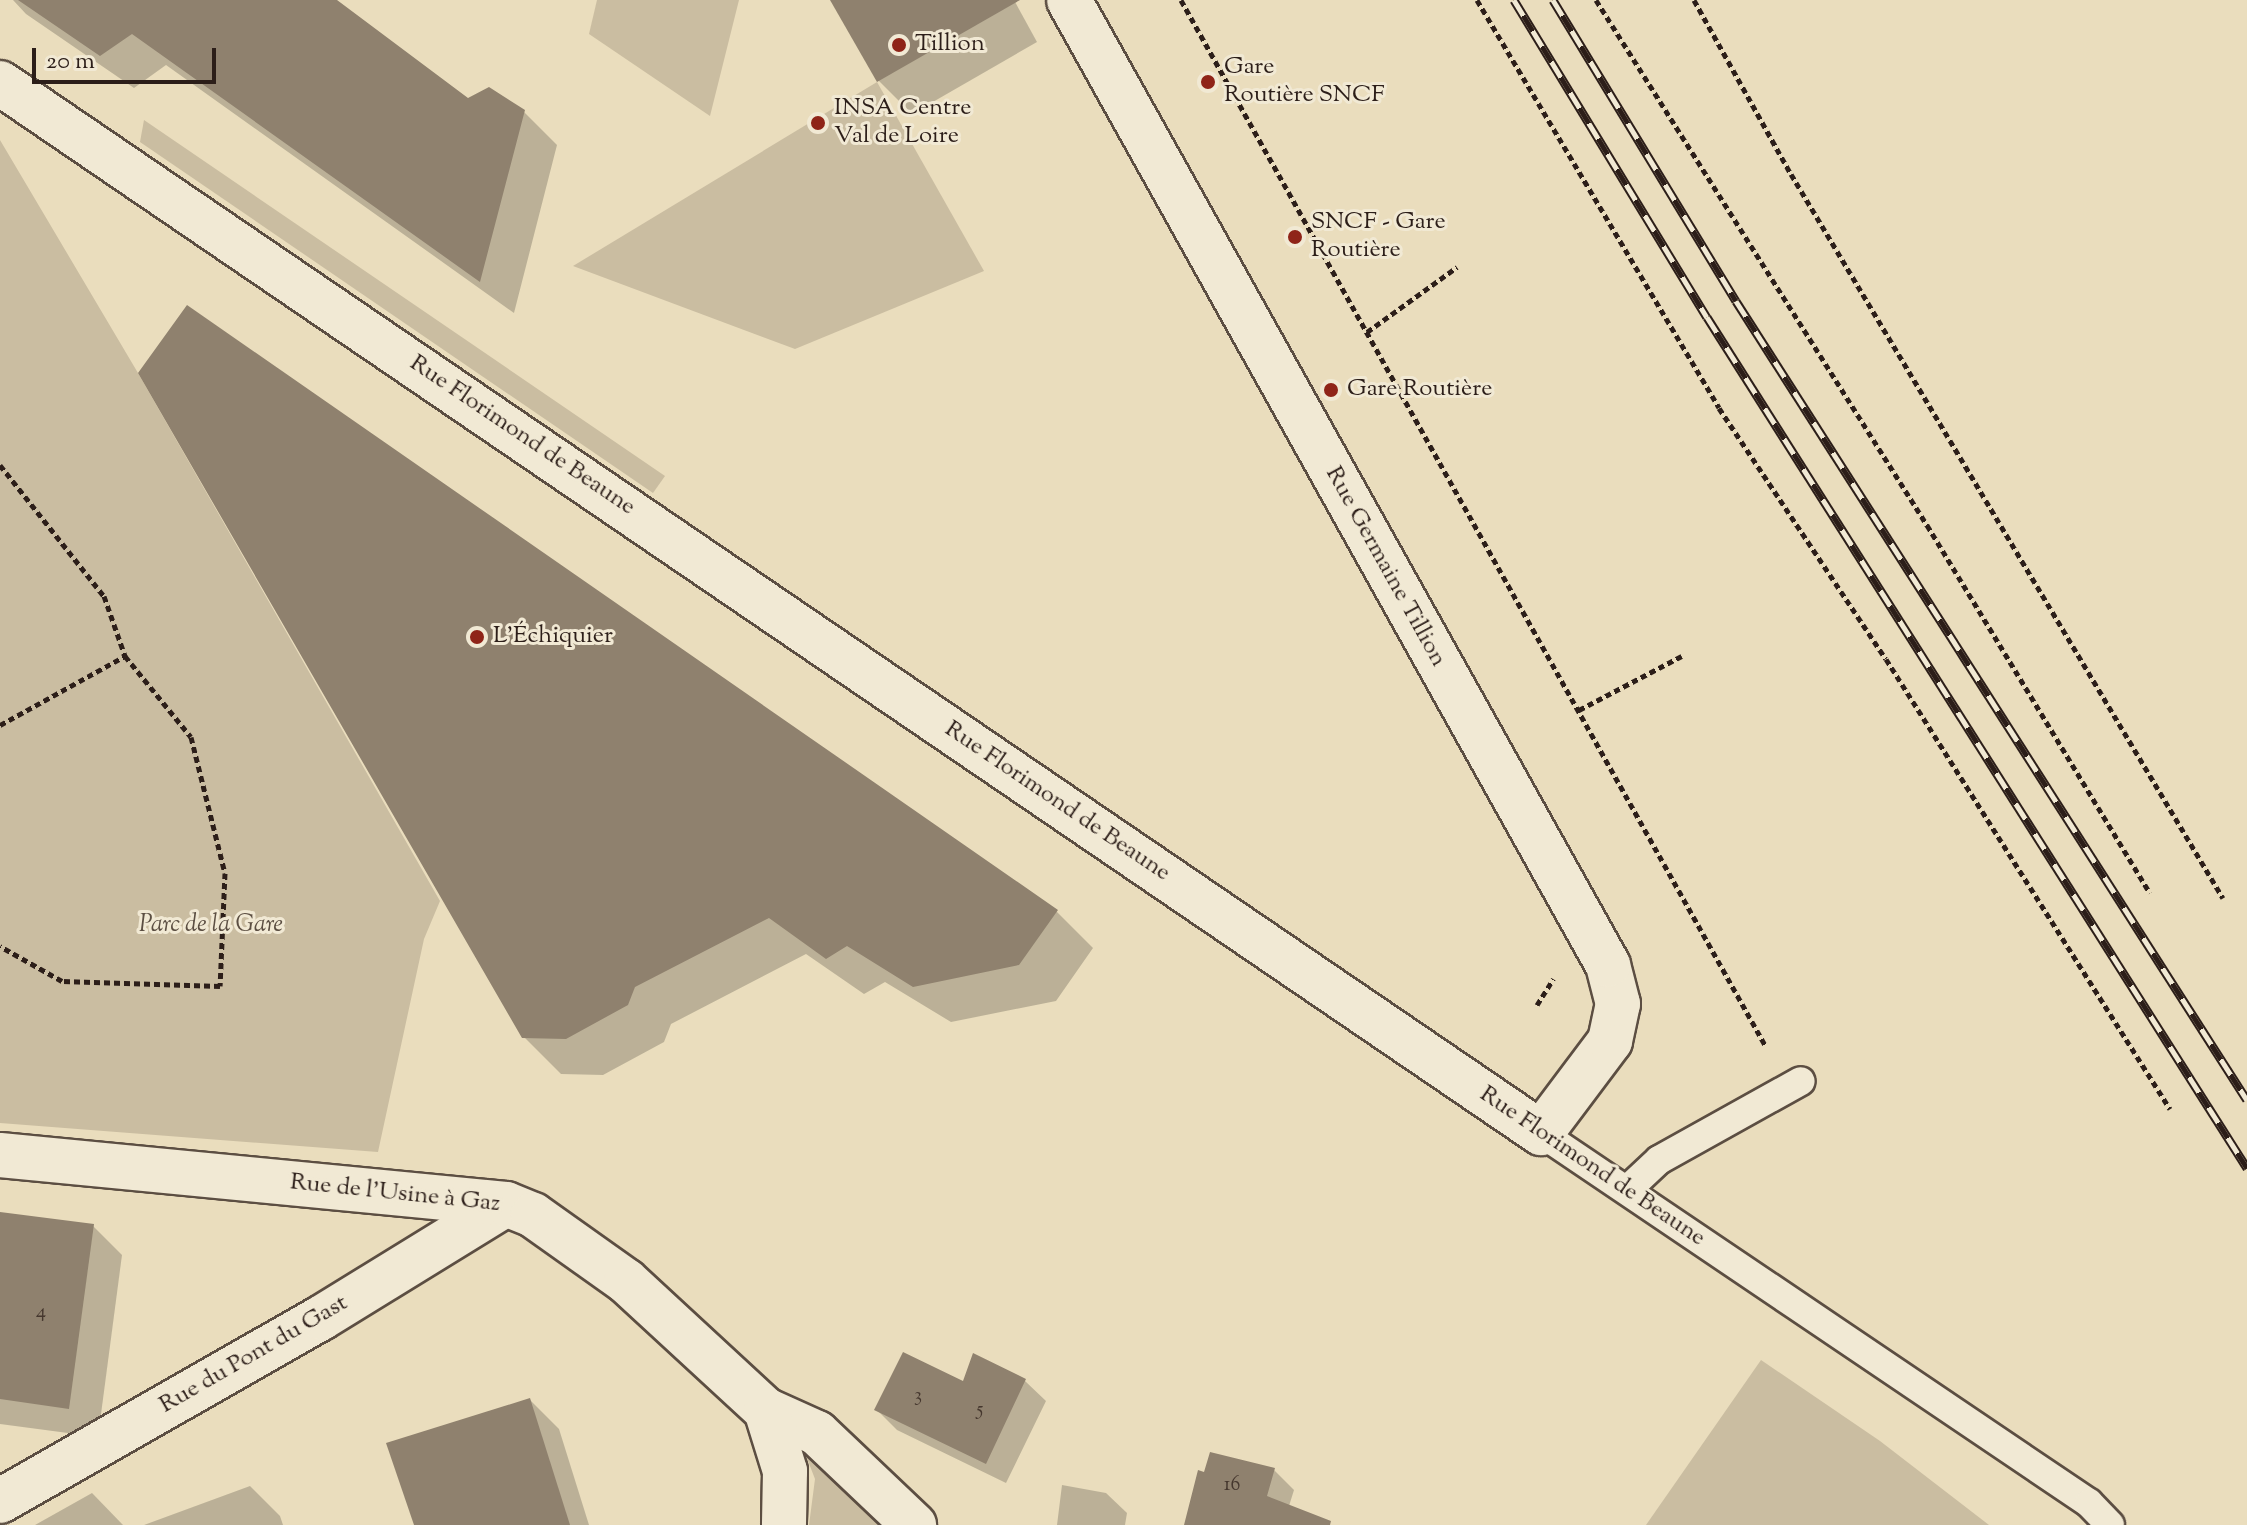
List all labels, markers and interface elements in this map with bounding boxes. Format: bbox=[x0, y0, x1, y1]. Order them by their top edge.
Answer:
place label: Tillion bbox=[915, 31, 985, 59]
scale bar bbox=[36, 32, 220, 82]
marker: Tillion bbox=[890, 36, 908, 54]
text: 20 m bbox=[46, 45, 95, 79]
place label: Gare Routière SNCF bbox=[1224, 54, 1385, 110]
marker: Gare Routière SNCF bbox=[1199, 73, 1217, 91]
place label: INSA Centre Val de Loire bbox=[834, 95, 971, 151]
marker: INSA Centre Val de Loire bbox=[809, 114, 827, 132]
place label: SNCF - Gare Routière bbox=[1311, 209, 1446, 265]
marker: SNCF - Gare Routière bbox=[1286, 228, 1304, 246]
street label: Rue Florimond de Beaune bbox=[404, 350, 640, 522]
place label: Gare Routière bbox=[1347, 376, 1492, 404]
marker: Gare Routière bbox=[1322, 381, 1340, 399]
street label: Rue Germaine Tillion bbox=[1318, 462, 1452, 672]
place label: L'Échiquier bbox=[493, 623, 613, 651]
marker: L'Échiquier bbox=[468, 628, 486, 646]
street label: Rue Florimond de Beaune bbox=[939, 716, 1175, 888]
park label: Parc de la Gare bbox=[139, 912, 283, 940]
street label: Rue Florimond de Beaune bbox=[1474, 1081, 1710, 1253]
street label: Rue de l'Usine à Gaz bbox=[289, 1169, 501, 1219]
street label: Rue du Pont du Gast bbox=[155, 1289, 353, 1421]
house number: 4 bbox=[36, 1300, 46, 1324]
house number: 3 bbox=[914, 1384, 922, 1408]
house number: 5 bbox=[977, 1398, 983, 1422]
house number: 16 bbox=[1224, 1473, 1240, 1497]

